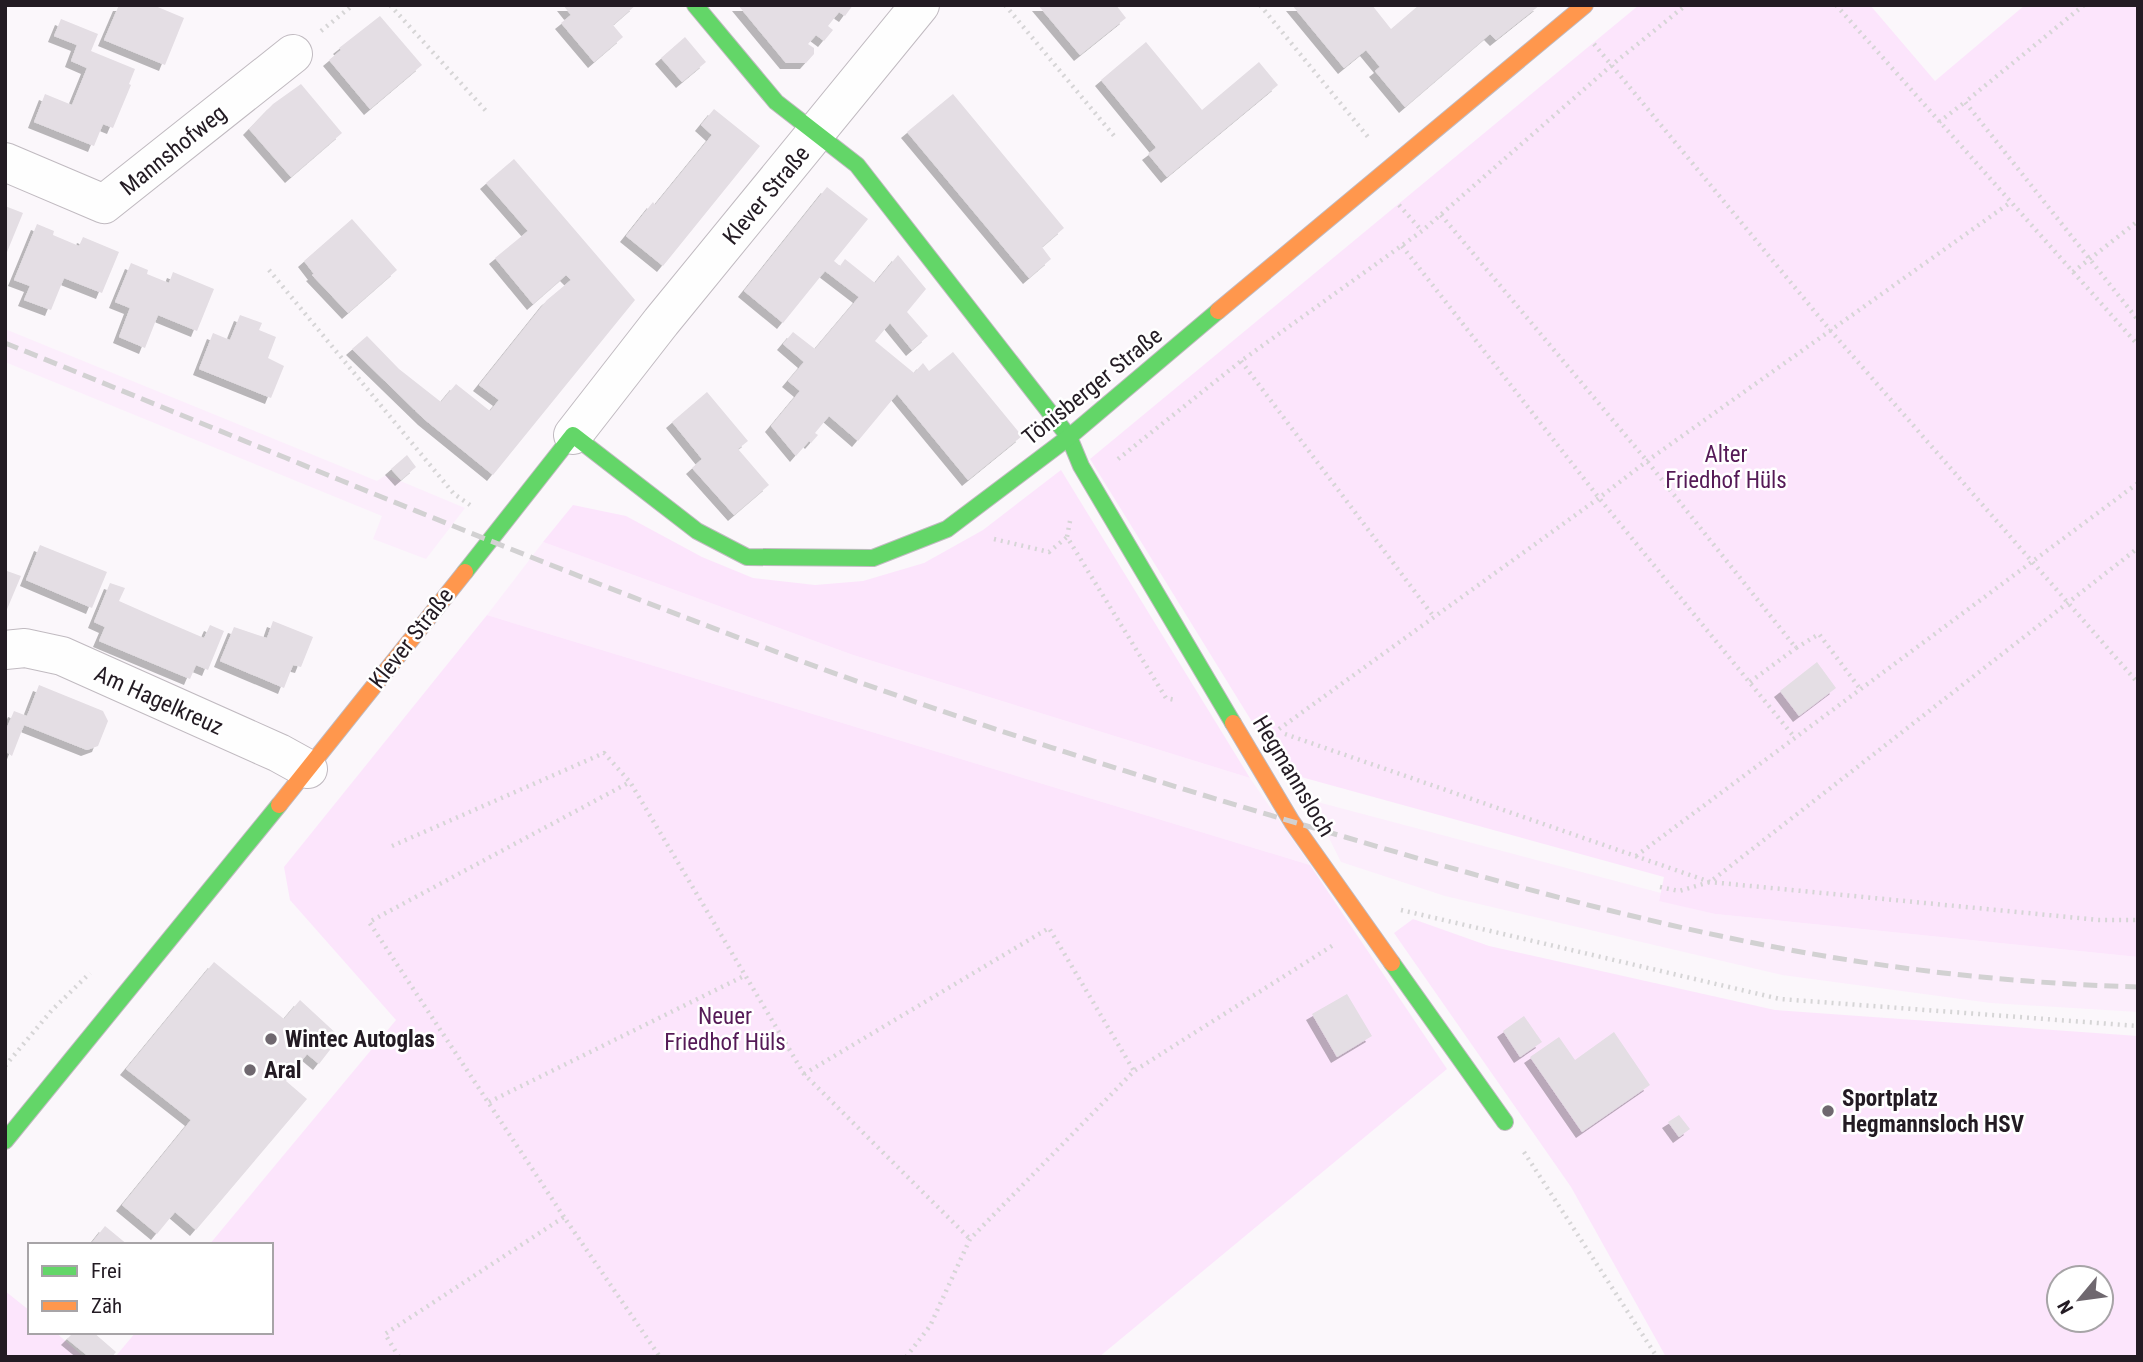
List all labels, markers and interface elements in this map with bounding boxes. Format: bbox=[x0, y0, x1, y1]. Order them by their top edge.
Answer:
street label: Mannshofweg bbox=[115, 100, 232, 201]
street label: Klever Straße bbox=[717, 141, 815, 250]
street label: Tönisberger Straße bbox=[1017, 322, 1168, 451]
park label: Alter Friedhof Hüls bbox=[1665, 441, 1787, 494]
street label: Klever Straße bbox=[364, 583, 459, 694]
street label: Am Hagelkreuz bbox=[90, 660, 227, 741]
street label: Hegmannsloch bbox=[1247, 711, 1340, 842]
park label: Neuer Friedhof Hüls bbox=[664, 1003, 786, 1056]
place label: Wintec Autoglas bbox=[285, 1026, 435, 1053]
marker: Wintec Autoglas bbox=[263, 1031, 279, 1047]
place label: Aral bbox=[264, 1057, 302, 1084]
marker: Aral bbox=[242, 1062, 258, 1078]
place label: Sportplatz Hegmannsloch HSV bbox=[1842, 1085, 2025, 1138]
marker: Sportplatz Hegmannsloch HSV bbox=[1820, 1103, 1836, 1119]
legend bbox=[28, 1243, 273, 1334]
text: Frei bbox=[91, 1259, 122, 1283]
north arrow bbox=[2045, 1264, 2115, 1334]
text: Zäh bbox=[91, 1294, 122, 1318]
text: N bbox=[2053, 1296, 2078, 1318]

